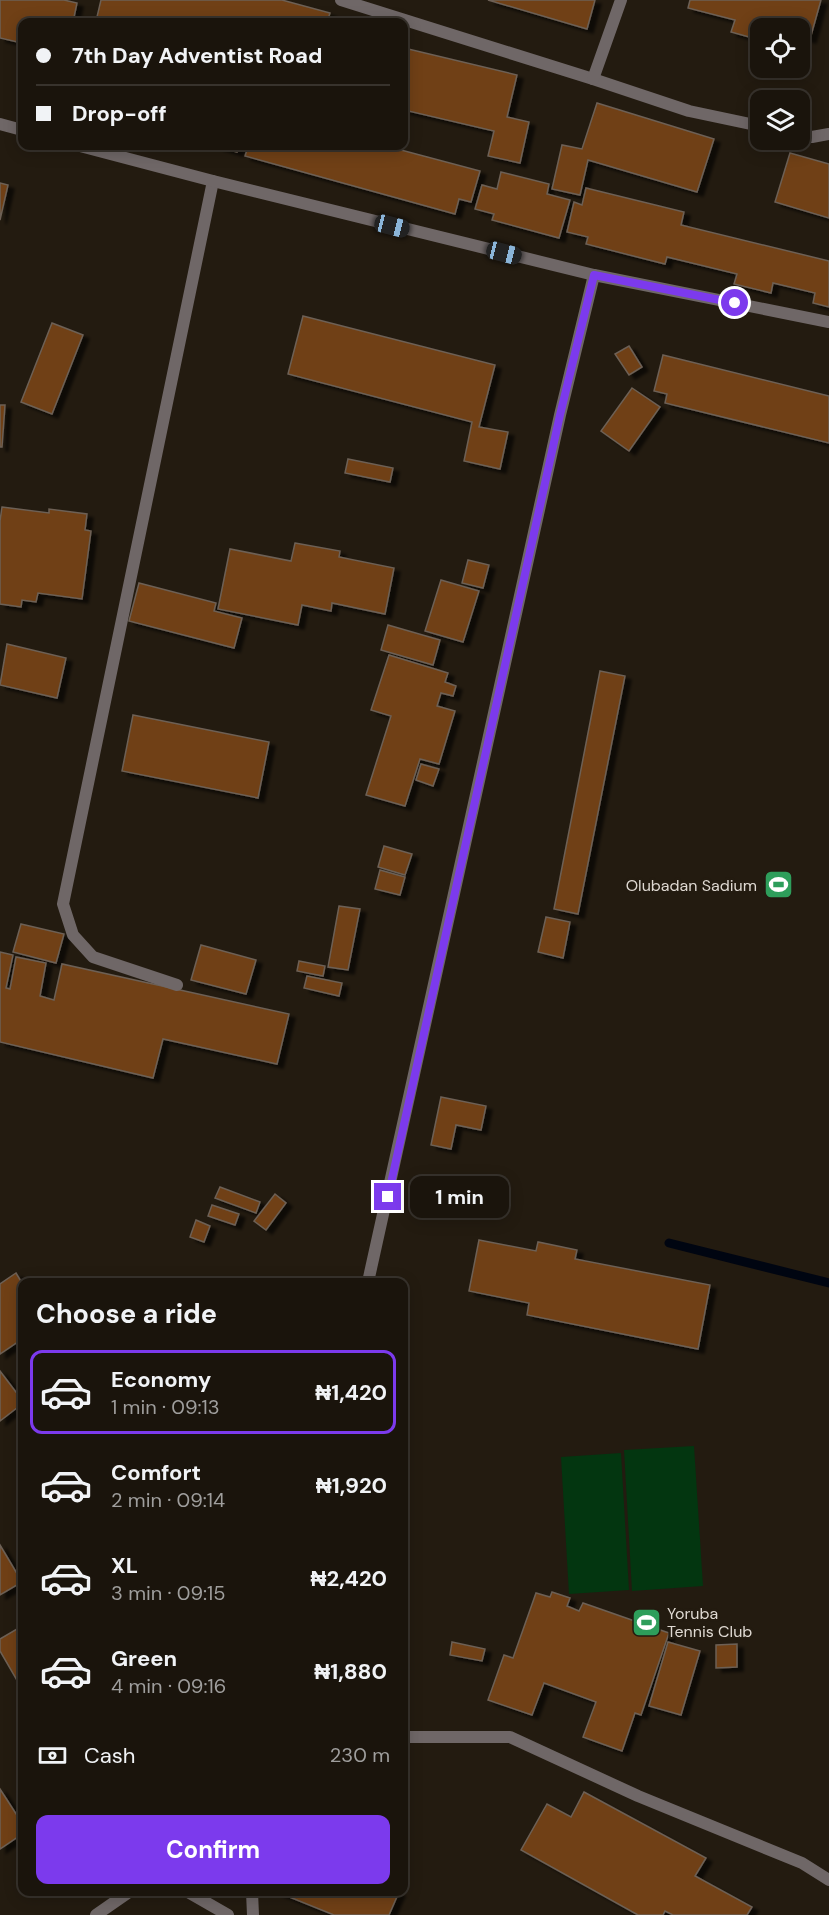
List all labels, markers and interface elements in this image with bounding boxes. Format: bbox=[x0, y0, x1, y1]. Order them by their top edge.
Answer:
map controls bbox=[750, 18, 810, 150]
button: locate bbox=[750, 18, 810, 78]
text: 7th Day Adventist Road bbox=[72, 41, 322, 70]
button: layers bbox=[750, 90, 810, 150]
text: Drop-off bbox=[72, 99, 167, 128]
car bbox=[372, 213, 412, 239]
car bbox=[484, 240, 524, 266]
route start bbox=[721, 289, 748, 316]
sports icon: Olubadan Sadium bbox=[762, 869, 794, 901]
place label: Olubadan Sadium bbox=[626, 875, 757, 896]
callout: 1 min bbox=[409, 1176, 508, 1218]
route end bbox=[374, 1183, 401, 1210]
text: 1 min bbox=[435, 1184, 484, 1210]
text: Choose a ride bbox=[36, 1296, 217, 1331]
icon: car bbox=[39, 1365, 93, 1419]
text: Economy bbox=[111, 1365, 211, 1394]
text: ₦1,420 bbox=[315, 1378, 387, 1407]
text: 1 min · 09:13 bbox=[111, 1394, 220, 1420]
icon: car bbox=[39, 1458, 93, 1512]
text: Comfort bbox=[111, 1458, 201, 1487]
text: ₦1,920 bbox=[316, 1471, 387, 1500]
text: 2 min · 09:14 bbox=[111, 1487, 225, 1513]
icon: car bbox=[39, 1551, 93, 1605]
text: XL bbox=[111, 1551, 138, 1580]
text: ₦2,420 bbox=[311, 1564, 387, 1593]
text: 3 min · 09:15 bbox=[111, 1580, 226, 1606]
place label: Yoruba Tennis Club bbox=[667, 1603, 752, 1642]
sports icon: Yoruba Tennis Club bbox=[630, 1606, 662, 1638]
icon: car bbox=[39, 1644, 93, 1698]
text: Green bbox=[111, 1644, 177, 1673]
text: ₦1,880 bbox=[314, 1657, 387, 1686]
text: 4 min · 09:16 bbox=[111, 1673, 226, 1699]
icon: cash bbox=[36, 1739, 69, 1772]
text: Cash bbox=[84, 1741, 135, 1770]
text: 230 m bbox=[330, 1742, 390, 1768]
button: Confirm bbox=[36, 1815, 390, 1884]

